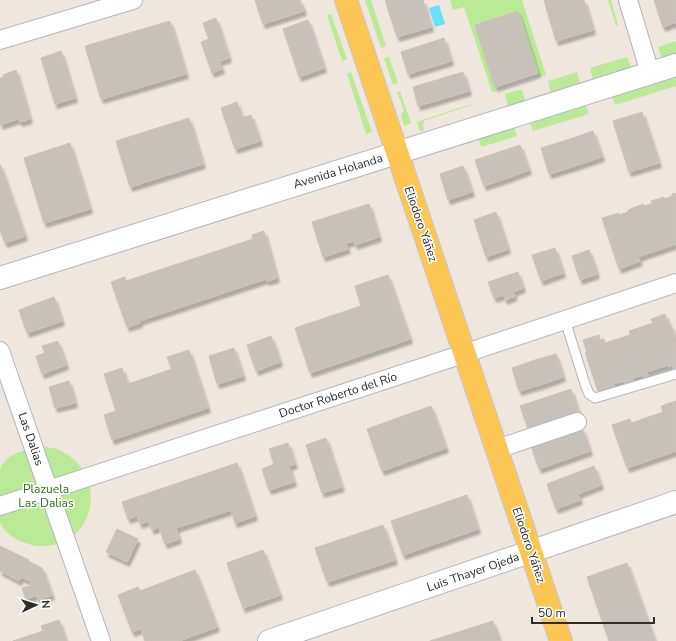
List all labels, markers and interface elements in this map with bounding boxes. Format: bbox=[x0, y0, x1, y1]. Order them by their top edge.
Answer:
street label: Avenida Holanda bbox=[291, 150, 385, 192]
street label: Eliodoro Yáñez bbox=[401, 184, 442, 264]
street label: Doctor Roberto del Río bbox=[277, 368, 399, 422]
street label: Las Dalias bbox=[14, 410, 48, 468]
park label: Plazuela Las Dalias bbox=[18, 481, 74, 511]
street label: Eliodoro Yáñez bbox=[509, 505, 550, 585]
street label: Luis Thayer Ojeda bbox=[425, 549, 521, 595]
north arrow bbox=[16, 585, 56, 625]
scale bar bbox=[532, 599, 654, 625]
text: N bbox=[38, 600, 53, 609]
text: 50 m bbox=[538, 605, 566, 621]

